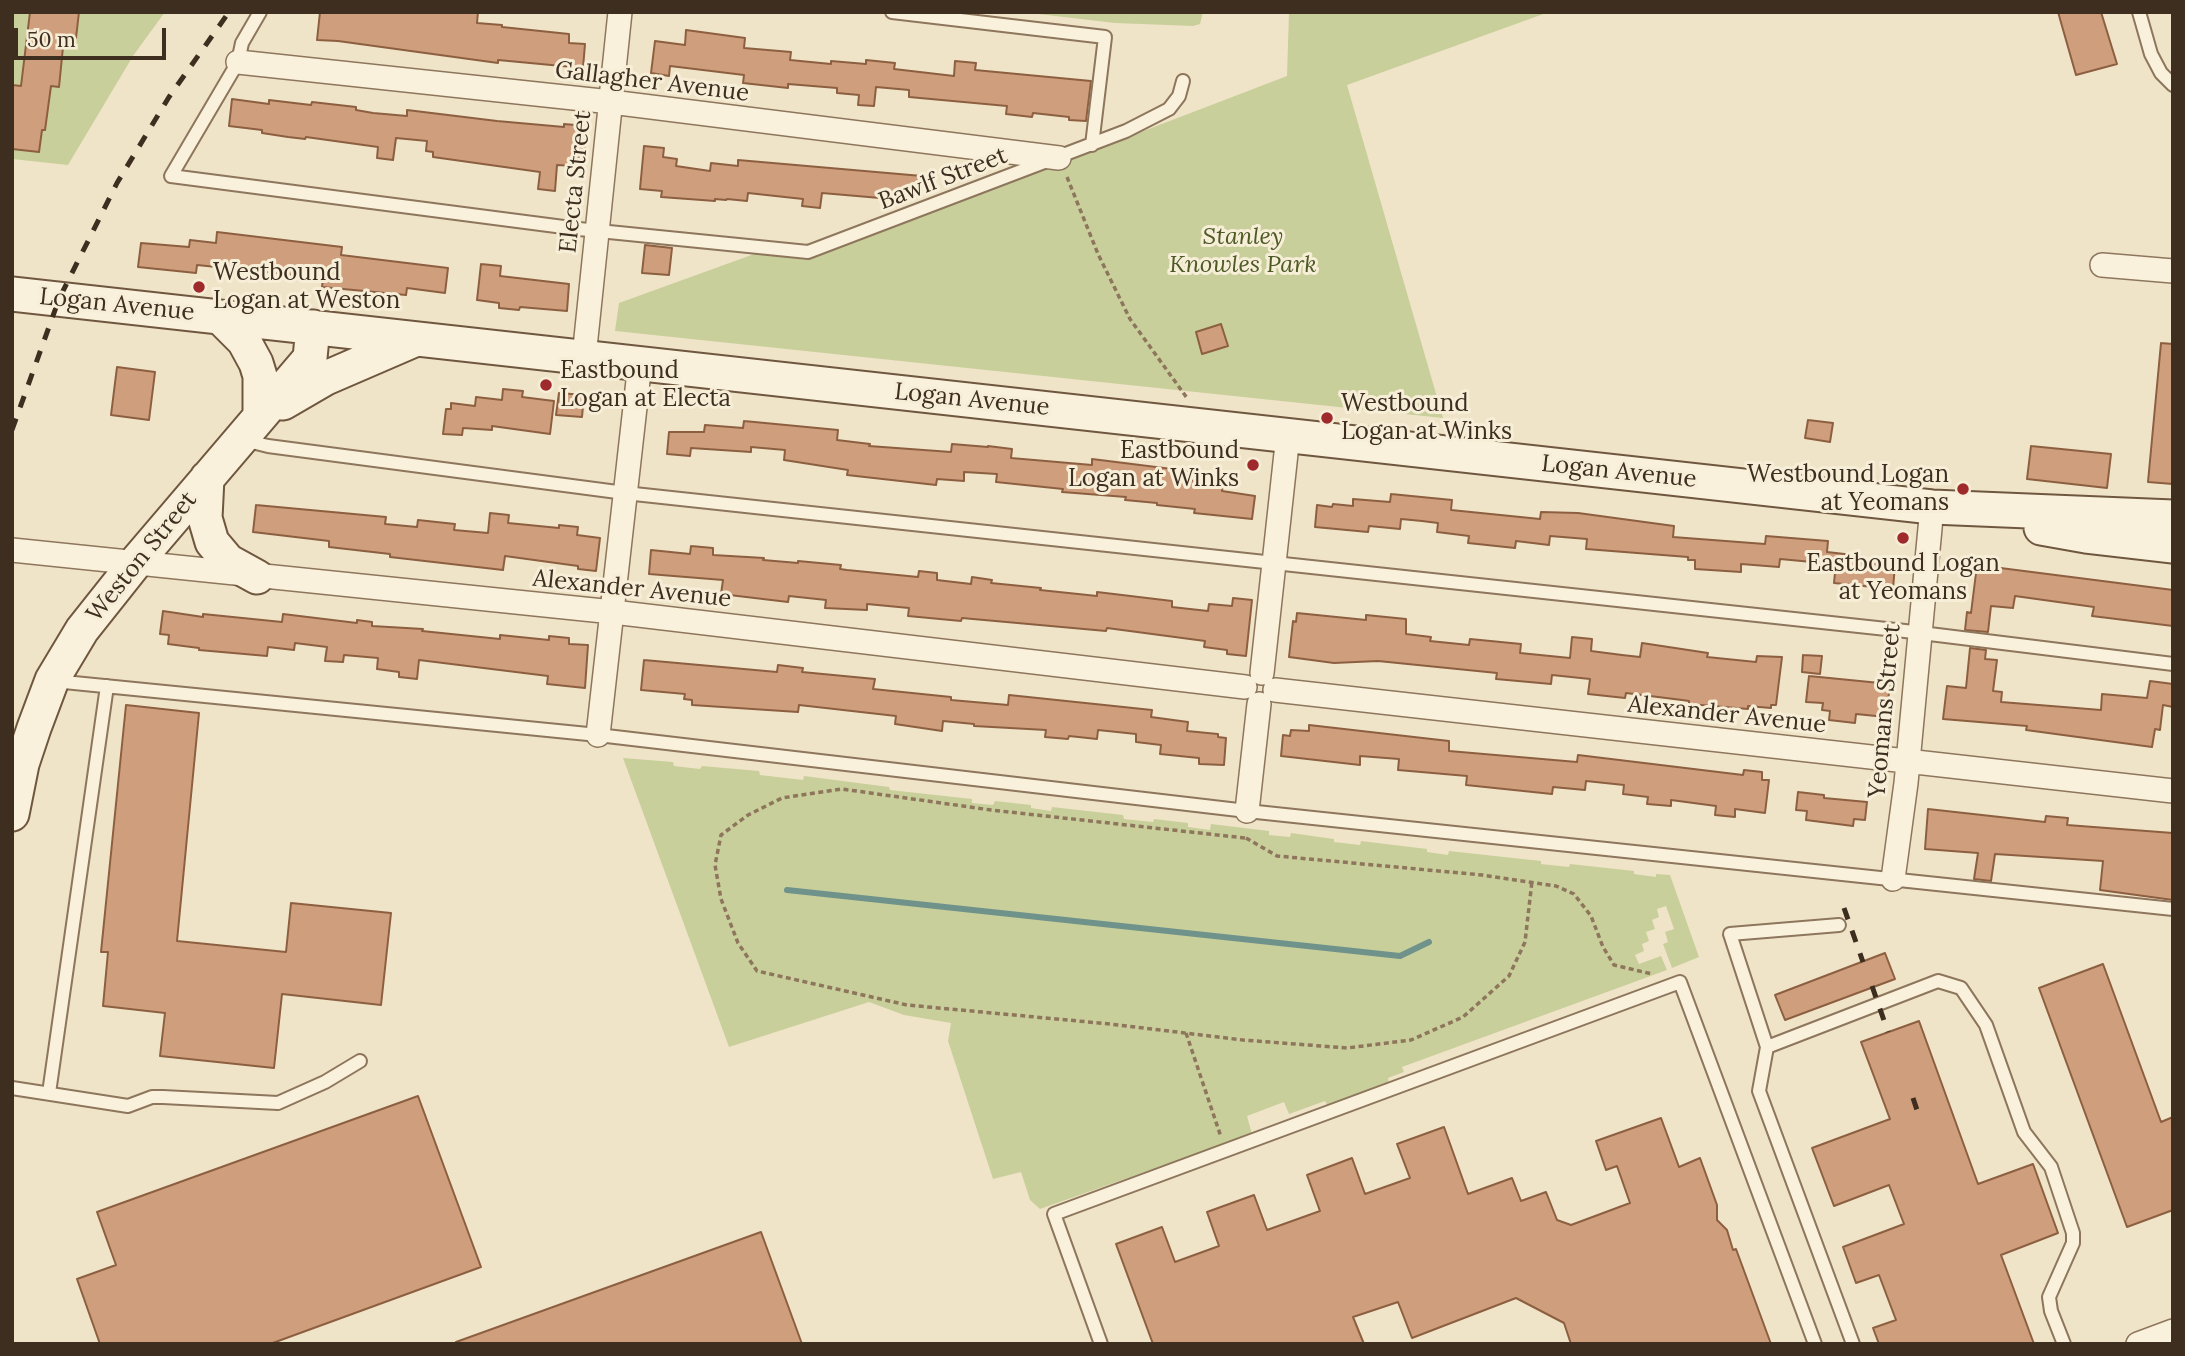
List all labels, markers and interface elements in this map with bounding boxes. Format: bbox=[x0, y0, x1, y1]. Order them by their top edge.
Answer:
scale bar bbox=[18, 14, 170, 58]
text: 50 m bbox=[27, 26, 76, 53]
street label: Gallagher Avenue bbox=[553, 56, 751, 108]
street label: Electa Street bbox=[554, 109, 598, 255]
street label: Bawlf Street bbox=[875, 141, 1011, 217]
park label: Stanley Knowles Park bbox=[1169, 223, 1317, 279]
place label: Westbound Logan at Weston bbox=[213, 259, 400, 315]
marker: Westbound Logan at Weston bbox=[191, 279, 207, 295]
street label: Logan Avenue bbox=[38, 283, 196, 327]
place label: Eastbound Logan at Electa bbox=[560, 357, 731, 413]
marker: Eastbound Logan at Electa bbox=[538, 377, 554, 393]
street label: Logan Avenue bbox=[893, 378, 1051, 422]
place label: Westbound Logan at Winks bbox=[1341, 390, 1512, 446]
marker: Westbound Logan at Winks bbox=[1319, 410, 1335, 426]
place label: Eastbound Logan at Winks bbox=[1068, 437, 1239, 493]
street label: Logan Avenue bbox=[1540, 450, 1698, 494]
marker: Eastbound Logan at Winks bbox=[1245, 457, 1261, 473]
place label: Westbound Logan at Yeomans bbox=[1747, 461, 1949, 517]
marker: Westbound Logan at Yeomans bbox=[1955, 481, 1971, 497]
street label: Weston Street bbox=[81, 486, 203, 628]
marker: Eastbound Logan at Yeomans bbox=[1895, 530, 1911, 546]
place label: Eastbound Logan at Yeomans bbox=[1806, 550, 2000, 606]
street label: Alexander Avenue bbox=[531, 564, 733, 614]
street label: Yeomans Street bbox=[1863, 623, 1907, 799]
street label: Alexander Avenue bbox=[1626, 690, 1828, 740]

